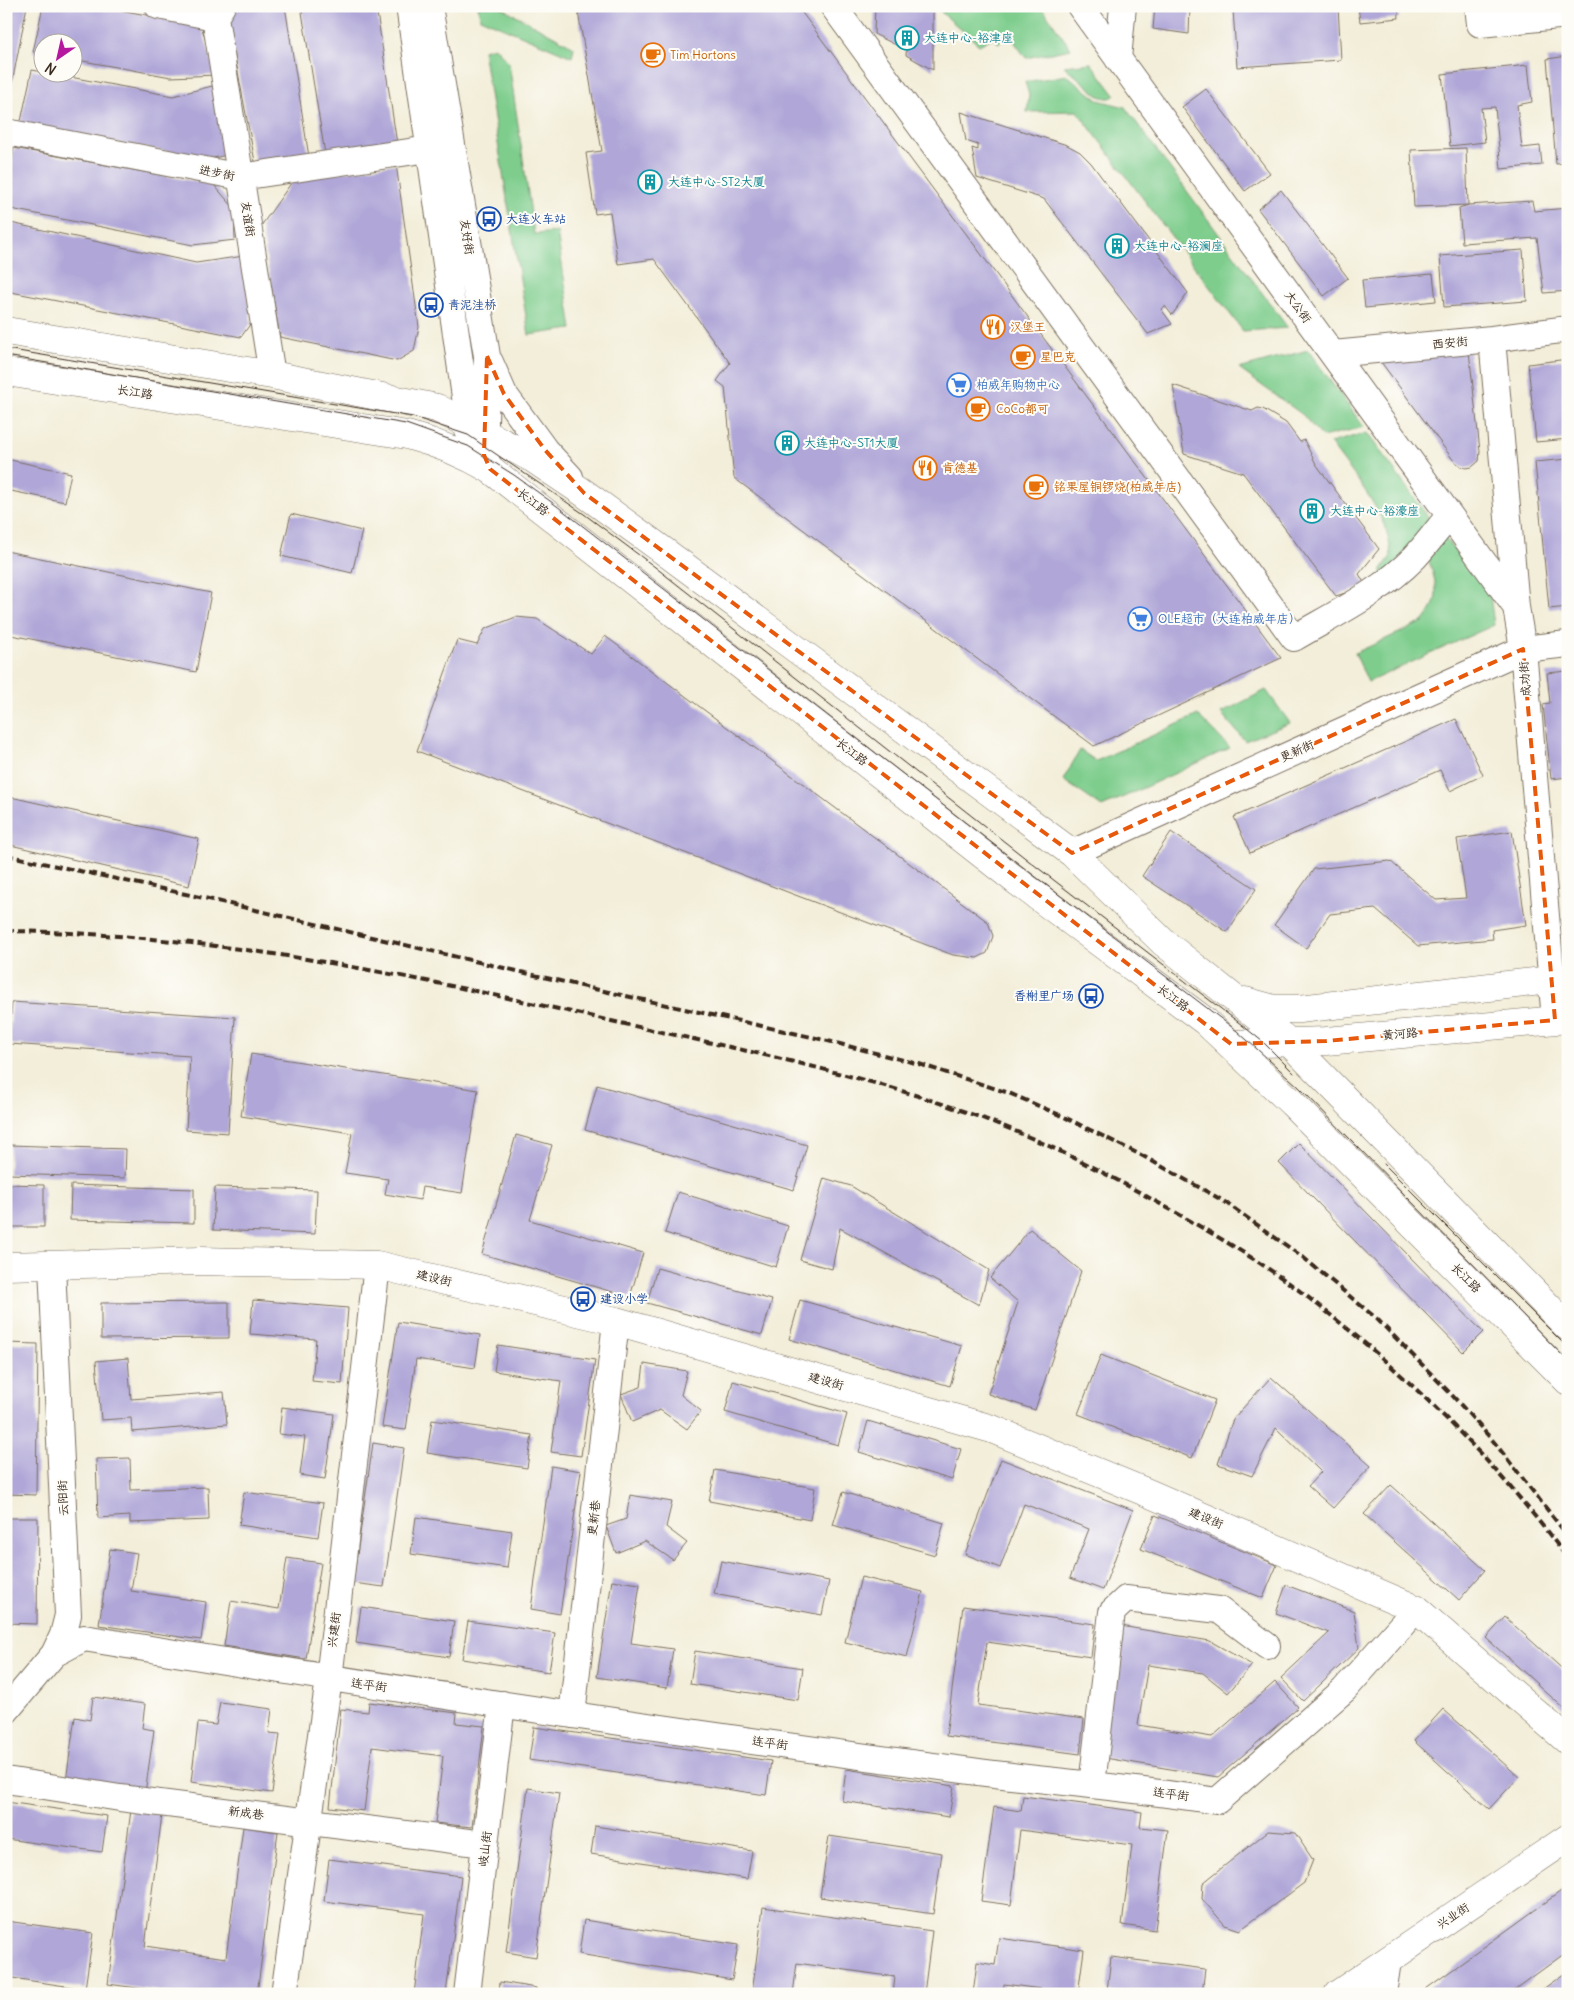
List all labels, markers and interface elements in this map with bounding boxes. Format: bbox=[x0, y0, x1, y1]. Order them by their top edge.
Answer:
building icon: 大连中心-裕津座 bbox=[894, 25, 920, 51]
place label: 大连中心-裕津座 bbox=[924, 30, 1013, 45]
north arrow bbox=[32, 32, 82, 82]
cafe icon: Tim Hortons bbox=[640, 42, 666, 68]
place label: Tim Hortons bbox=[670, 47, 736, 62]
text: N bbox=[42, 59, 60, 79]
street label: 进步街 bbox=[198, 162, 236, 183]
building icon: 大连中心-ST2大厦 bbox=[637, 169, 663, 195]
place label: 大连中心-ST2大厦 bbox=[668, 174, 765, 189]
street label: 友谊街 bbox=[238, 200, 259, 238]
bus stop icon: 大连火车站 bbox=[476, 206, 502, 232]
place label: 大连火车站 bbox=[506, 211, 566, 226]
street label: 友好街 bbox=[457, 218, 478, 256]
building icon: 大连中心-裕澜座 bbox=[1104, 233, 1130, 259]
place label: 大连中心-裕澜座 bbox=[1134, 238, 1223, 253]
street label: 大公街 bbox=[1282, 288, 1315, 326]
bus stop icon: 青泥洼桥 bbox=[418, 292, 444, 318]
place label: 青泥洼桥 bbox=[448, 297, 497, 312]
restaurant icon: 汉堡王 bbox=[980, 314, 1006, 340]
place label: 汉堡王 bbox=[1010, 319, 1046, 334]
street label: 西安街 bbox=[1431, 333, 1469, 352]
cafe icon: 星巴克 bbox=[1010, 344, 1036, 370]
place label: 星巴克 bbox=[1040, 349, 1076, 364]
supermarket icon: 柏威年购物中心 bbox=[946, 372, 972, 398]
place label: 柏威年购物中心 bbox=[976, 377, 1060, 392]
street label: 长江路 bbox=[116, 381, 154, 402]
cafe icon: CoCo都可 bbox=[965, 396, 991, 422]
place label: CoCo都可 bbox=[996, 401, 1049, 416]
building icon: 大连中心-ST1大厦 bbox=[774, 430, 800, 456]
place label: 大连中心-ST1大厦 bbox=[804, 435, 899, 450]
restaurant icon: 肯德基 bbox=[912, 455, 938, 481]
place label: 肯德基 bbox=[942, 460, 978, 475]
cafe icon: 铭果屋铜锣烧(柏威年店) bbox=[1023, 474, 1049, 500]
place label: 铭果屋铜锣烧(柏威年店) bbox=[1054, 479, 1182, 494]
street label: 长江路 bbox=[515, 485, 552, 519]
building icon: 大连中心-裕濠座 bbox=[1299, 498, 1325, 524]
place label: 大连中心-裕濠座 bbox=[1330, 503, 1419, 518]
supermarket icon: OLE超市（大连柏威年店） bbox=[1127, 606, 1153, 632]
place label: OLE超市（大连柏威年店） bbox=[1158, 611, 1301, 626]
street label: 成功街 bbox=[1515, 660, 1534, 698]
street label: 长江路 bbox=[834, 735, 871, 769]
street label: 更新街 bbox=[1277, 736, 1316, 765]
street label: 长江路 bbox=[1154, 981, 1192, 1014]
bus stop icon: 香榭里广场 bbox=[1078, 983, 1104, 1009]
place label: 香榭里广场 bbox=[1014, 988, 1074, 1003]
street label: 黄河路 bbox=[1381, 1024, 1419, 1043]
street label: 长江路 bbox=[1448, 1260, 1484, 1296]
street label: 建设街 bbox=[415, 1266, 453, 1289]
bus stop icon: 建设小学 bbox=[570, 1286, 596, 1312]
place label: 建设小学 bbox=[600, 1291, 648, 1306]
street label: 建设街 bbox=[807, 1368, 846, 1393]
street label: 云阳街 bbox=[54, 1480, 71, 1516]
street label: 更新巷 bbox=[584, 1499, 603, 1537]
street label: 建设街 bbox=[1187, 1504, 1226, 1531]
street label: 兴建街 bbox=[324, 1611, 343, 1649]
street label: 连平街 bbox=[350, 1675, 388, 1694]
street label: 连平街 bbox=[751, 1733, 789, 1752]
street label: 连平街 bbox=[1152, 1784, 1190, 1803]
street label: 新成巷 bbox=[227, 1803, 265, 1822]
street label: 岐山街 bbox=[475, 1830, 494, 1868]
street label: 兴业街 bbox=[1434, 1899, 1472, 1932]

